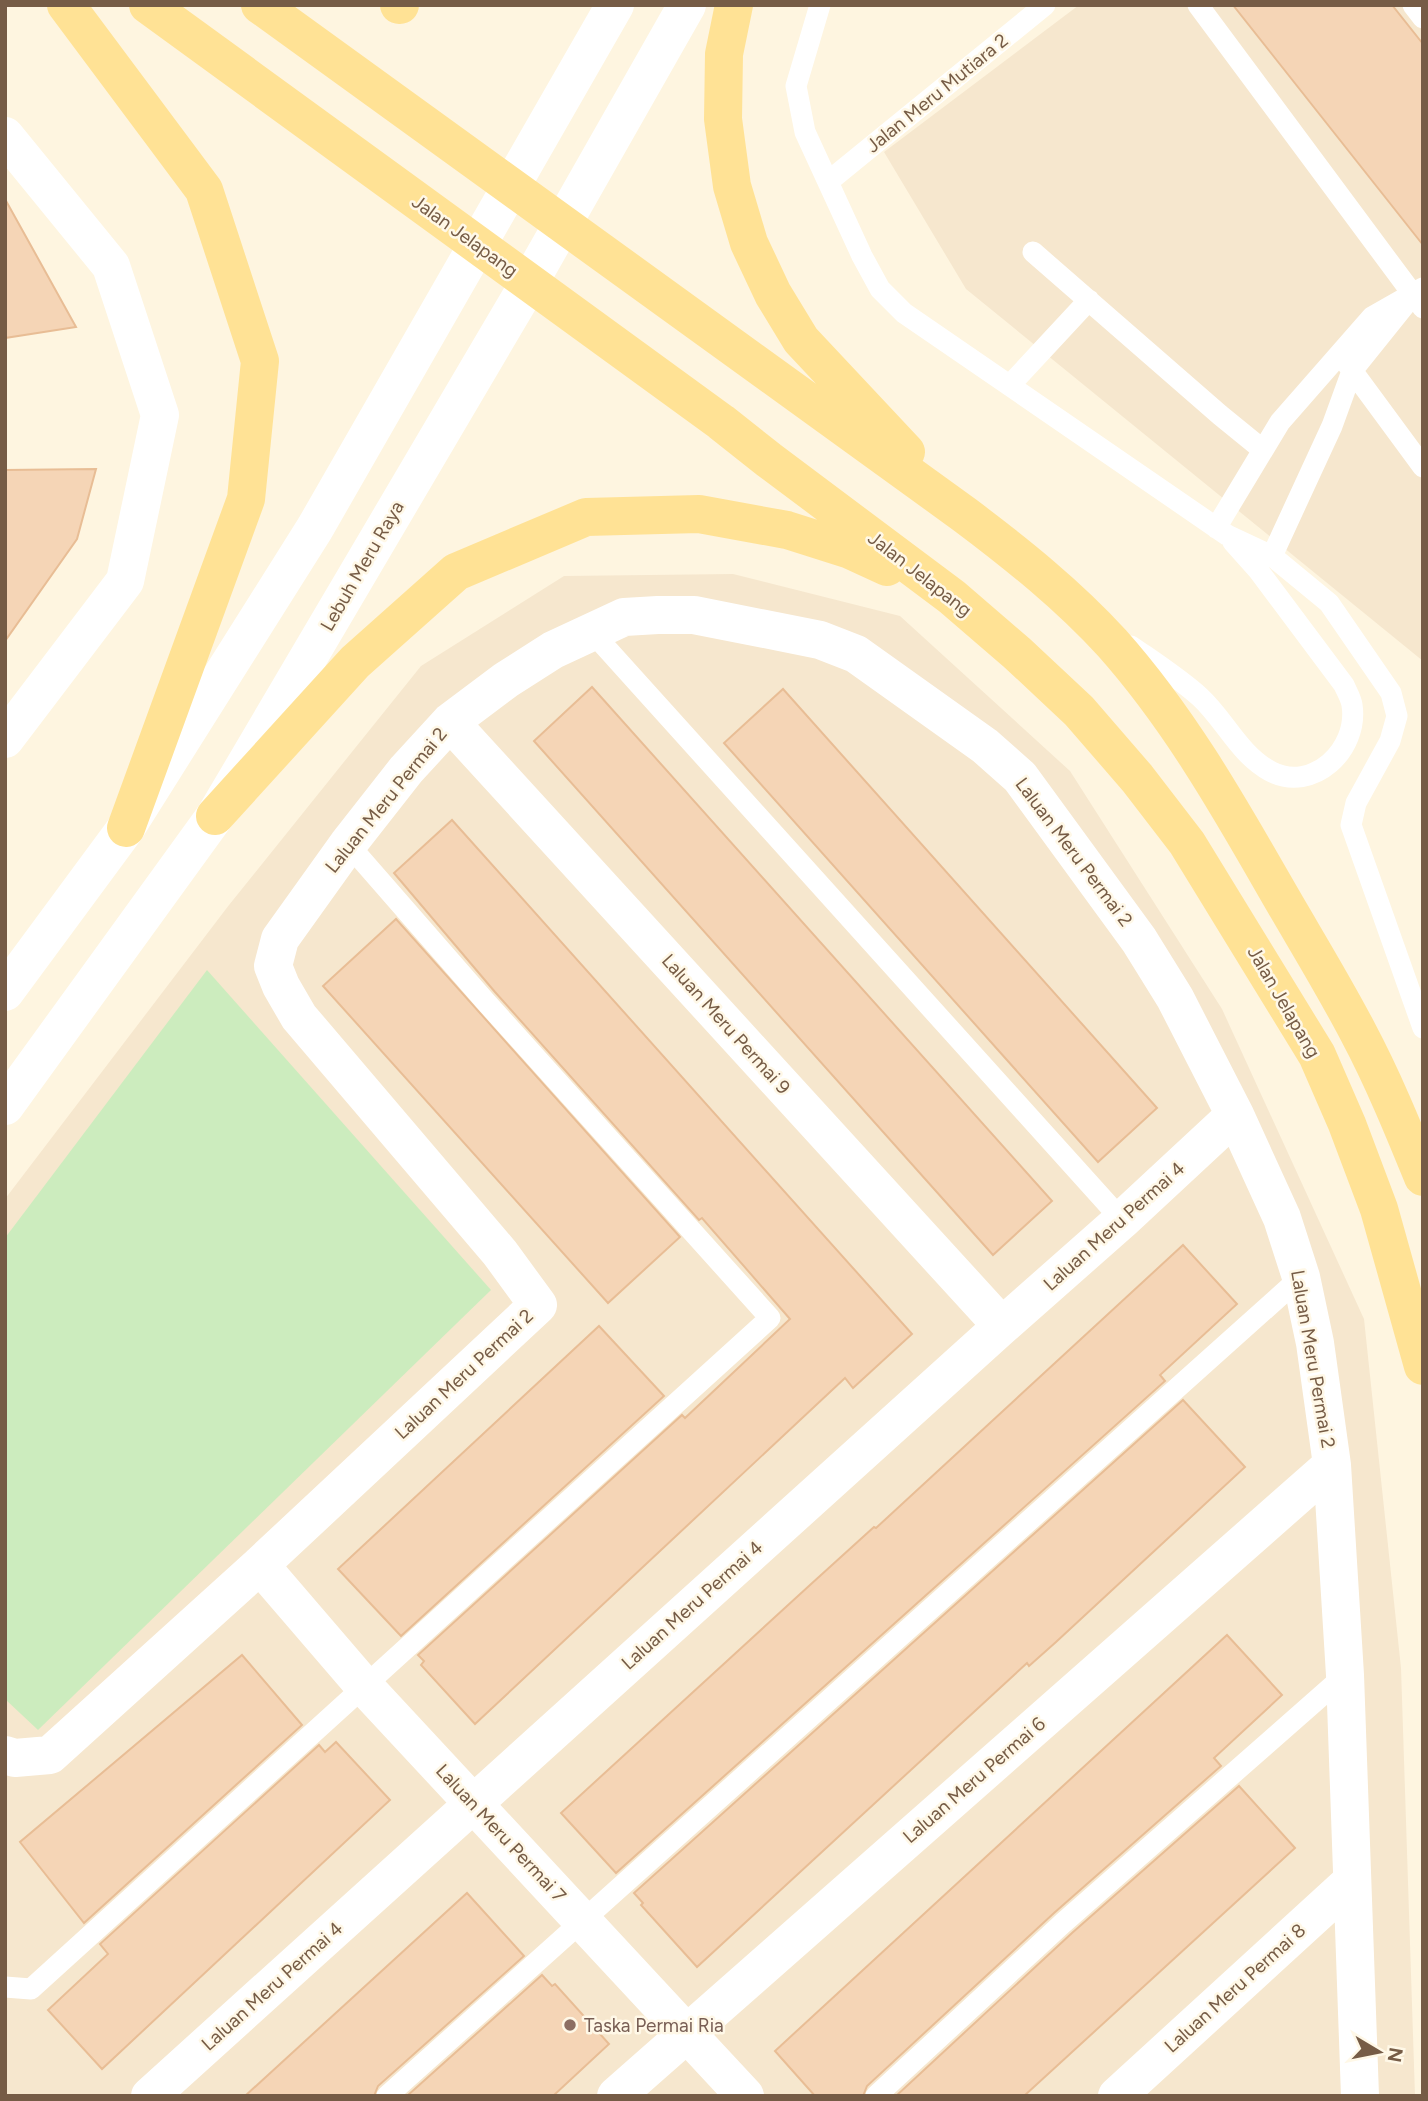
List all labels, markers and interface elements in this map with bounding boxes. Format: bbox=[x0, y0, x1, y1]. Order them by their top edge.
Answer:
street label: Jalan Meru Mutiara 2 bbox=[861, 29, 1013, 157]
street label: Jalan Jelapang bbox=[408, 190, 522, 282]
street label: Lebuh Meru Raya bbox=[315, 497, 409, 635]
street label: Jalan Jelapang bbox=[864, 526, 976, 622]
street label: Laluan Meru Permai 2 bbox=[320, 723, 452, 877]
street label: Laluan Meru Permai 2 bbox=[1010, 773, 1138, 931]
street label: Jalan Jelapang bbox=[1243, 942, 1325, 1062]
street label: Laluan Meru Permai 9 bbox=[657, 949, 795, 1099]
street label: Laluan Meru Permai 4 bbox=[1039, 1156, 1189, 1295]
street label: Laluan Meru Permai 2 bbox=[1286, 1268, 1340, 1450]
street label: Laluan Meru Permai 2 bbox=[390, 1304, 538, 1444]
street label: Laluan Meru Permai 4 bbox=[617, 1535, 767, 1674]
street label: Laluan Meru Permai 6 bbox=[898, 1712, 1050, 1848]
street label: Laluan Meru Permai 7 bbox=[431, 1759, 571, 1907]
street label: Laluan Meru Permai 4 bbox=[197, 1916, 347, 2055]
street label: Laluan Meru Permai 8 bbox=[1160, 1919, 1310, 2057]
place label: Taska Permai Ria bbox=[584, 2014, 724, 2037]
marker: Taska Permai Ria bbox=[562, 2017, 578, 2033]
north arrow bbox=[1344, 2017, 1414, 2087]
text: N bbox=[1383, 2046, 1408, 2064]

